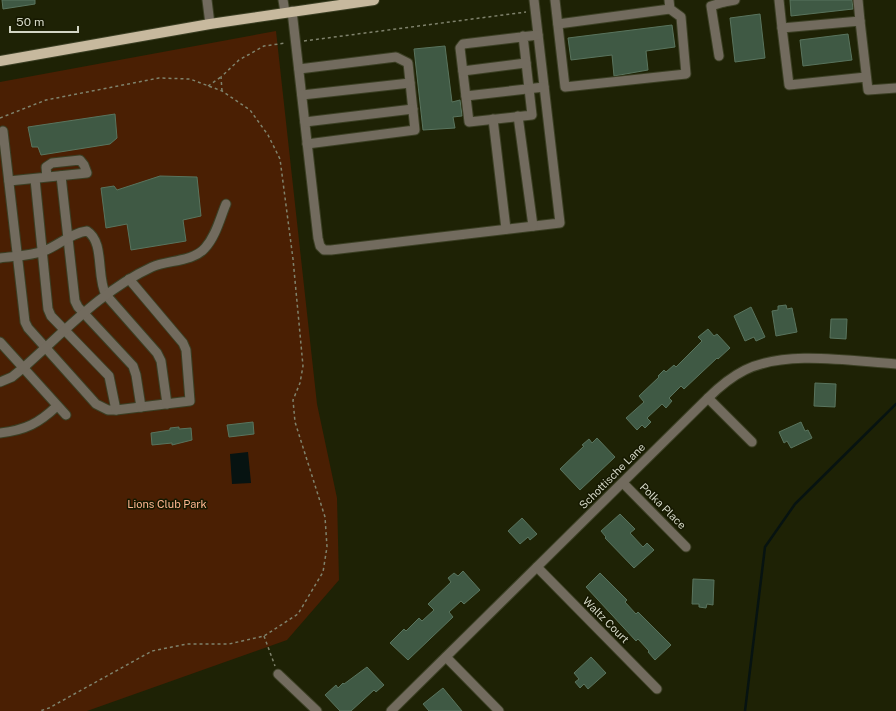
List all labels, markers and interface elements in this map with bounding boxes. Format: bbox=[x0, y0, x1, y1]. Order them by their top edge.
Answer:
scale bar bbox=[10, 8, 78, 34]
text: 50 m bbox=[16, 15, 44, 29]
street label: Schottische Lane bbox=[577, 441, 647, 511]
street label: Polka Place bbox=[638, 481, 688, 531]
park label: Lions Club Park bbox=[127, 498, 207, 510]
street label: Waltz Court bbox=[581, 595, 631, 645]

